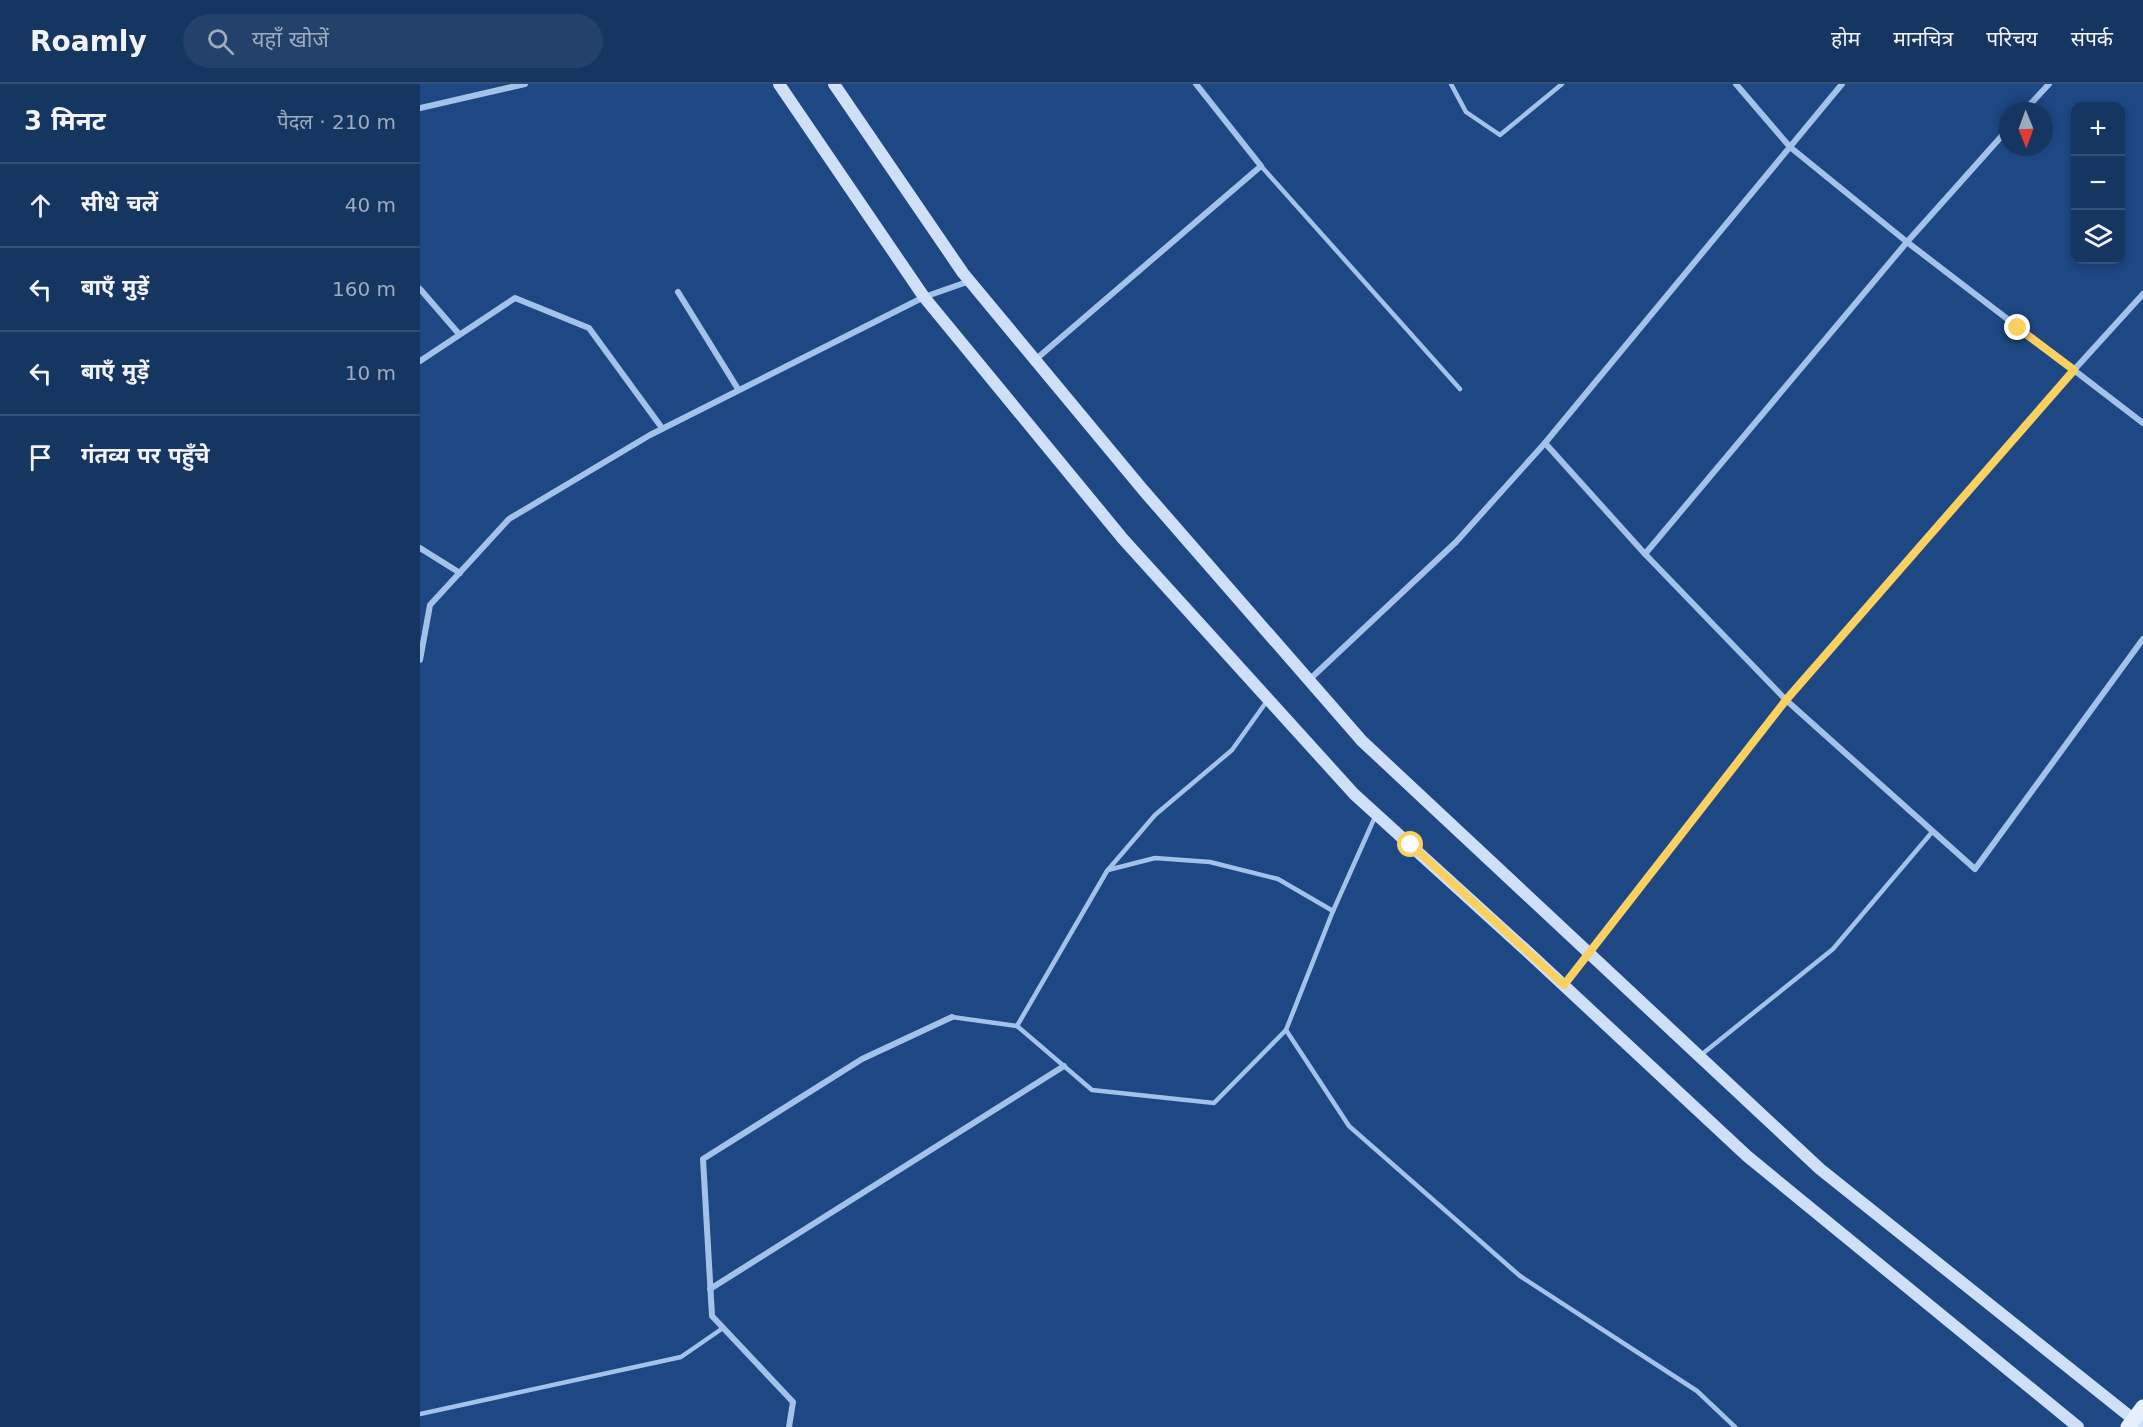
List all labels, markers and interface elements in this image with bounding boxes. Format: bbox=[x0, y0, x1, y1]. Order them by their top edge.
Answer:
search box bbox=[183, 14, 603, 68]
text: Roamly bbox=[30, 25, 147, 58]
icon: search bbox=[204, 25, 237, 58]
text: यहाँ खोजें bbox=[252, 27, 329, 52]
text: होम bbox=[1831, 27, 1860, 51]
text: मानचित्र bbox=[1893, 27, 1953, 51]
text: परिचय bbox=[1986, 27, 2038, 51]
text: संपर्क bbox=[2071, 27, 2113, 51]
north arrow bbox=[1999, 102, 2053, 156]
map controls bbox=[2071, 102, 2125, 264]
button: + bbox=[2071, 102, 2125, 156]
text: 3 मिनट bbox=[24, 106, 106, 136]
text: पैदल · 210 m bbox=[277, 110, 396, 134]
button: − bbox=[2071, 156, 2125, 210]
icon: ahead bbox=[24, 189, 57, 222]
text: सीधे चलें bbox=[81, 191, 158, 216]
text: 40 m bbox=[345, 193, 396, 217]
button: layers bbox=[2071, 210, 2125, 264]
icon: left bbox=[24, 273, 57, 306]
text: बाएँ मुड़ें bbox=[81, 275, 149, 300]
text: 160 m bbox=[332, 277, 396, 301]
route end bbox=[2004, 314, 2030, 340]
icon: left bbox=[24, 357, 57, 390]
text: बाएँ मुड़ें bbox=[81, 359, 149, 384]
text: 10 m bbox=[345, 361, 396, 385]
icon: arrive bbox=[24, 441, 57, 474]
text: गंतव्य पर पहुँचे bbox=[81, 443, 209, 468]
route start bbox=[1397, 831, 1423, 857]

